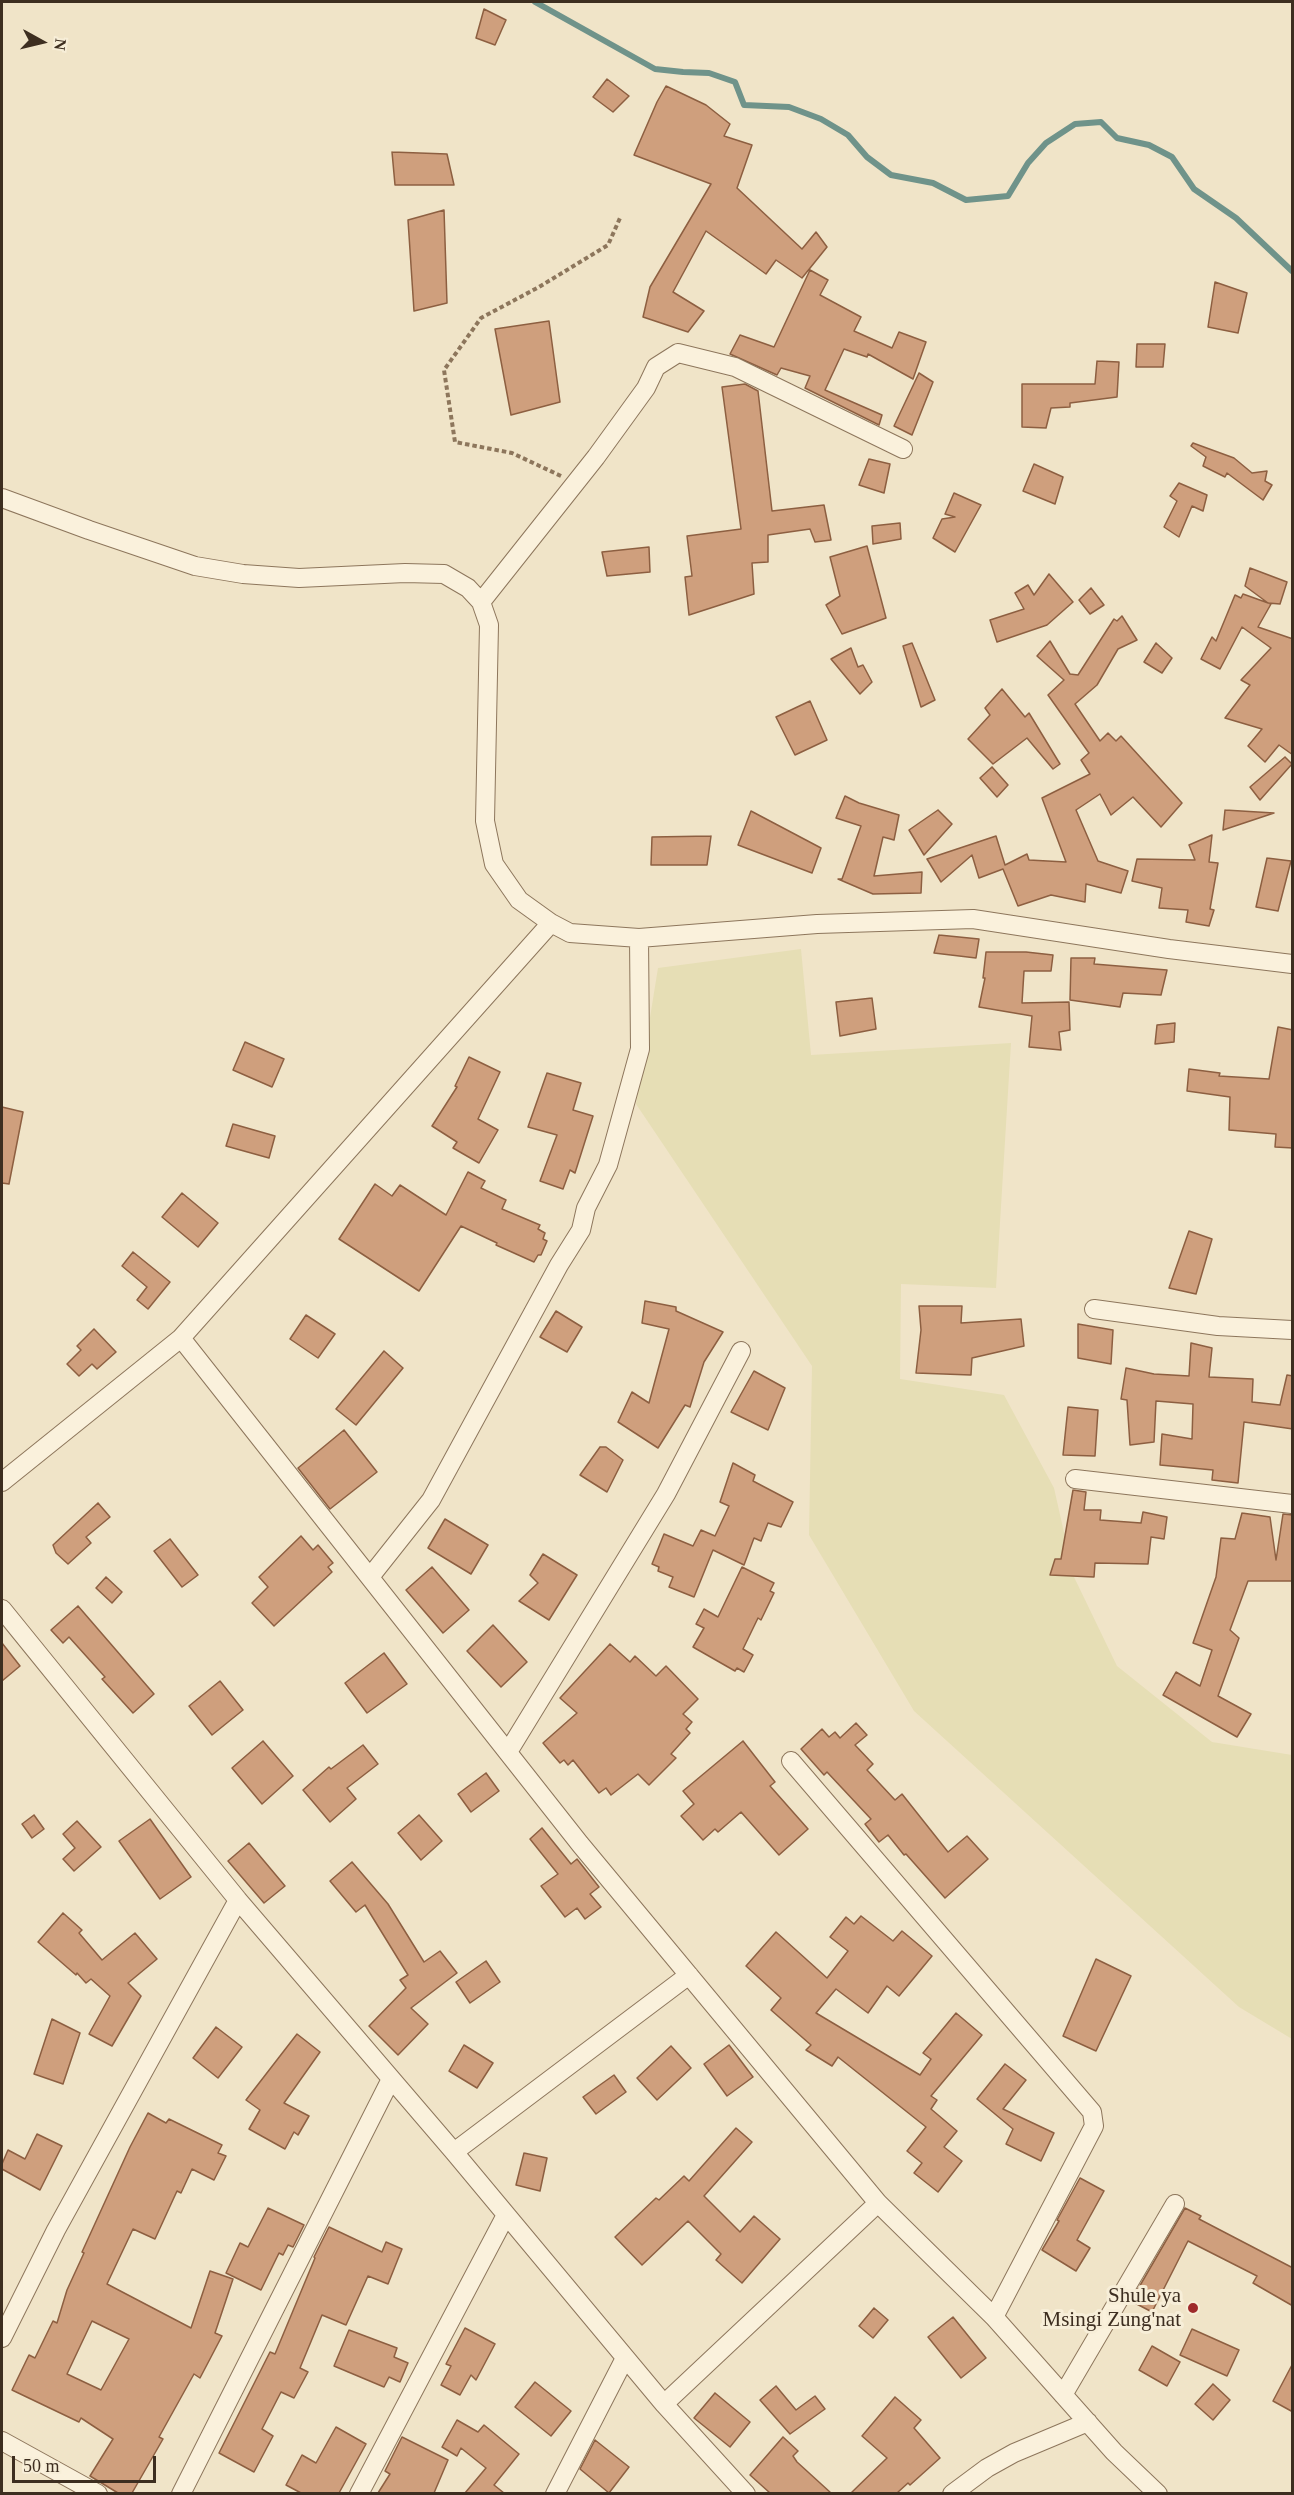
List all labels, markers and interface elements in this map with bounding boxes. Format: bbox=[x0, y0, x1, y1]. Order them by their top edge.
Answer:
north arrow bbox=[12, 12, 72, 72]
text: N bbox=[51, 38, 70, 51]
place label: Shule ya Msingi Zung'nat bbox=[1042, 2283, 1181, 2333]
marker: Shule ya Msingi Zung'nat bbox=[1186, 2301, 1200, 2315]
scale bar bbox=[15, 2444, 159, 2482]
text: 50 m bbox=[23, 2456, 60, 2476]

